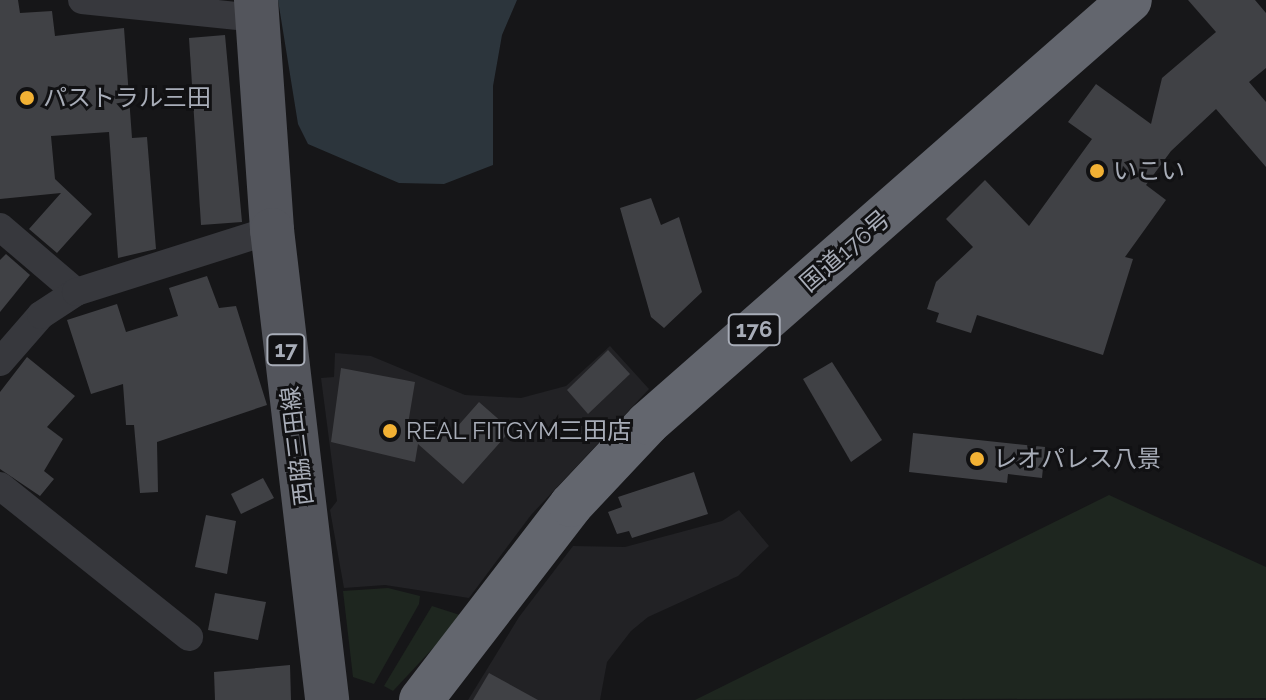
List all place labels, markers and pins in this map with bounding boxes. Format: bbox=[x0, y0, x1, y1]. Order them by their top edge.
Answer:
place label: パストラル三田 bbox=[43, 84, 211, 112]
marker: パストラル三田 bbox=[18, 89, 36, 107]
place label: いこい bbox=[1113, 157, 1185, 185]
marker: いこい bbox=[1088, 162, 1106, 180]
place label: REAL FITGYM三田店 bbox=[406, 417, 632, 445]
marker: REAL FITGYM三田店 bbox=[381, 422, 399, 440]
place label: レオパレス八景 bbox=[993, 445, 1161, 473]
marker: レオパレス八景 bbox=[968, 450, 986, 468]

